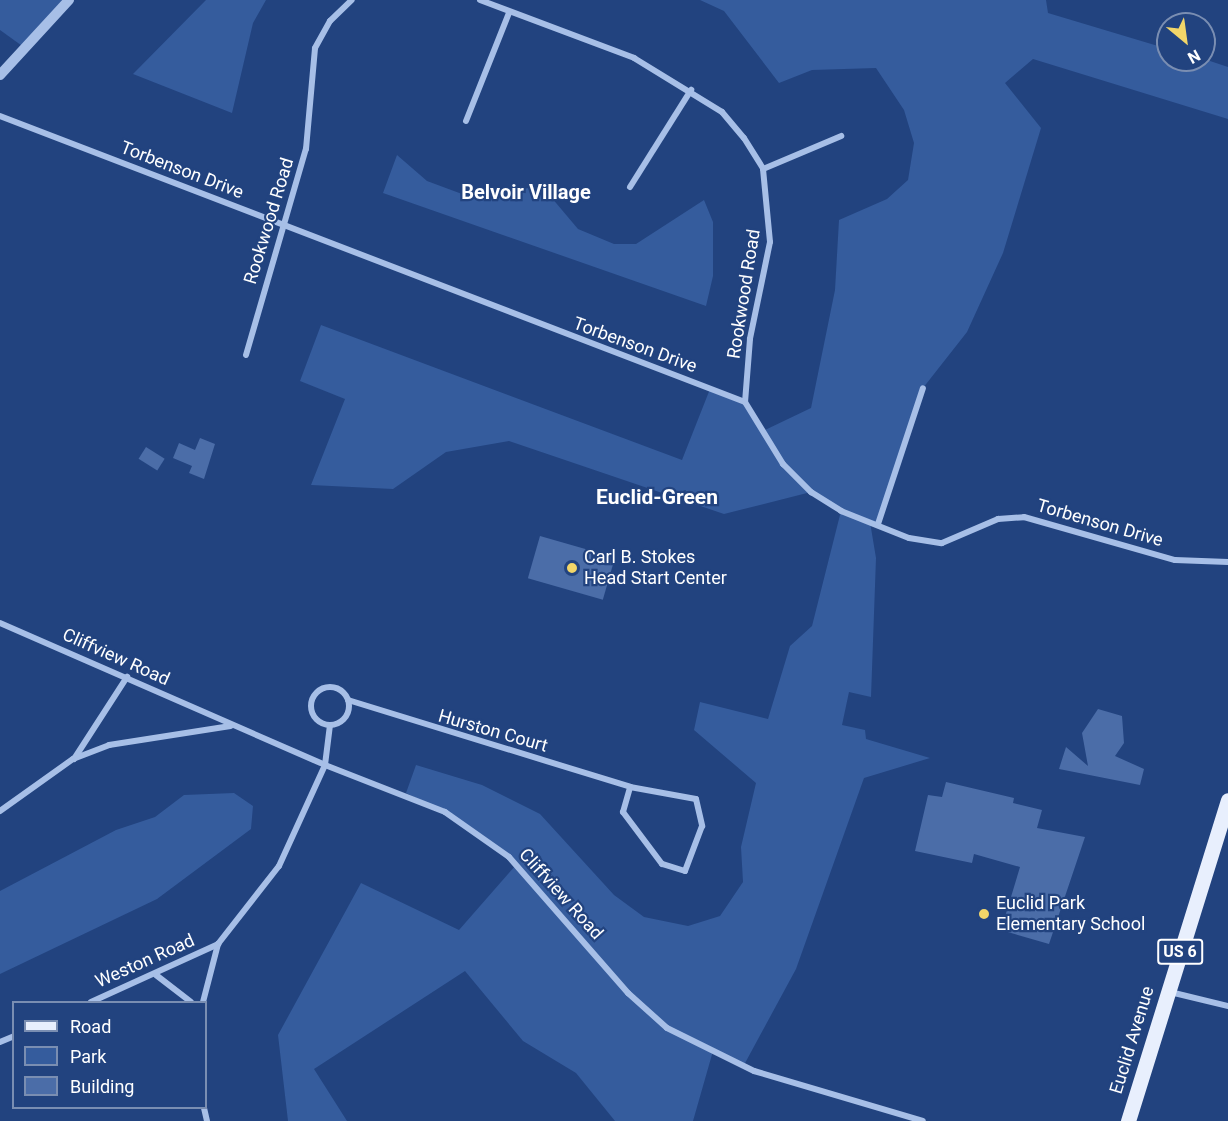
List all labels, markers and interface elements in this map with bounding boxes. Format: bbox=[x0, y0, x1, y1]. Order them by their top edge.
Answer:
north arrow bbox=[1156, 12, 1216, 72]
text: N bbox=[1184, 45, 1204, 67]
street label: Torbenson Drive bbox=[117, 137, 247, 203]
street label: Rookwood Road bbox=[240, 155, 298, 287]
district label: Belvoir Village bbox=[461, 180, 591, 204]
street label: Rookwood Road bbox=[723, 228, 765, 360]
street label: Torbenson Drive bbox=[570, 313, 700, 377]
district label: Euclid-Green bbox=[596, 484, 718, 510]
street label: Torbenson Drive bbox=[1034, 495, 1166, 551]
place label: Carl B. Stokes Head Start Center bbox=[584, 547, 727, 590]
marker: Carl B. Stokes Head Start Center bbox=[565, 561, 579, 575]
street label: Cliffview Road bbox=[59, 624, 173, 690]
street label: Hurston Court bbox=[436, 705, 550, 757]
street label: Cliffview Road bbox=[515, 844, 607, 944]
place label: Euclid Park Elementary School bbox=[996, 893, 1145, 936]
marker: Euclid Park Elementary School bbox=[977, 907, 991, 921]
street label: Weston Road bbox=[92, 930, 198, 992]
road number: US 6 bbox=[1156, 939, 1204, 965]
street label: Euclid Avenue bbox=[1105, 983, 1159, 1097]
legend bbox=[12, 1001, 207, 1109]
text: Road bbox=[70, 1016, 111, 1037]
text: Park bbox=[70, 1046, 106, 1067]
text: Building bbox=[70, 1076, 134, 1097]

